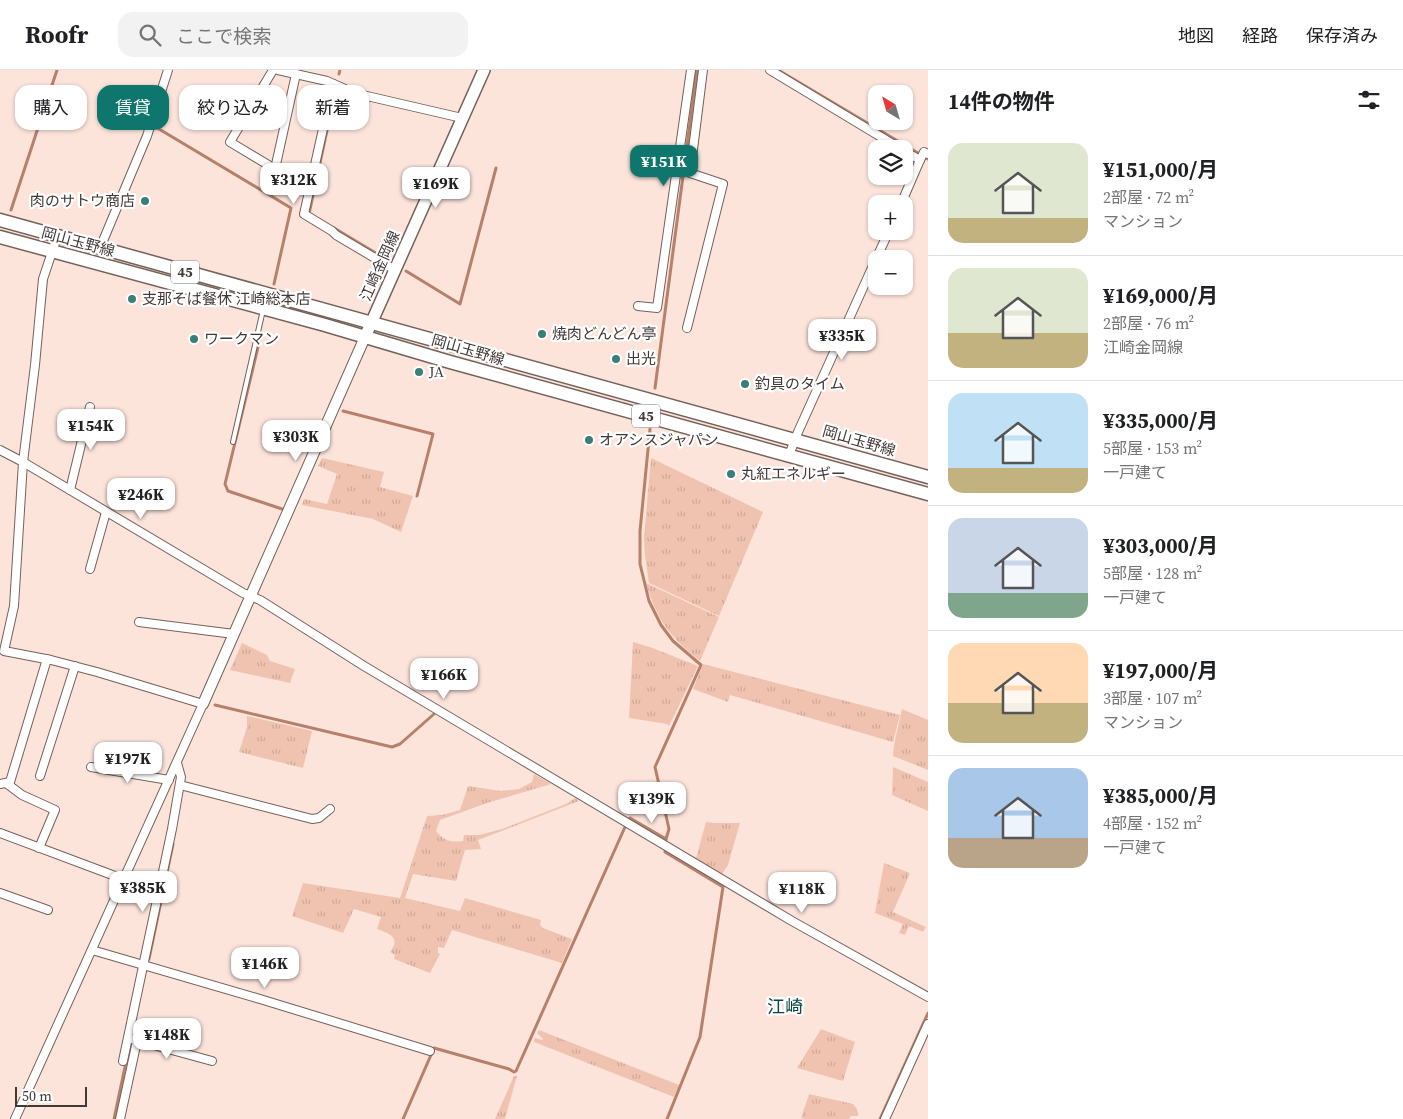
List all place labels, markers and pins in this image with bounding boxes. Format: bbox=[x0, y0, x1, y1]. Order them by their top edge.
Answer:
pin: ¥151K bbox=[629, 144, 699, 187]
pin: ¥312K bbox=[259, 162, 329, 205]
pin: ¥169K bbox=[401, 166, 471, 209]
place label: 肉のサトウ商店 bbox=[30, 190, 135, 211]
marker: 肉のサトウ商店 bbox=[139, 195, 151, 207]
place label: 支那そば餐休 江崎総本店 bbox=[142, 288, 311, 309]
marker: 支那そば餐休 江崎総本店 bbox=[126, 293, 138, 305]
pin: ¥335K bbox=[807, 318, 877, 361]
place label: 焼肉どんどん亭 bbox=[552, 323, 657, 344]
place label: ワークマン bbox=[204, 328, 279, 349]
marker: 焼肉どんどん亭 bbox=[536, 328, 548, 340]
marker: ワークマン bbox=[188, 333, 200, 345]
place label: 出光 bbox=[626, 348, 656, 369]
marker: 出光 bbox=[610, 353, 622, 365]
place label: JA bbox=[428, 361, 444, 382]
marker: JA bbox=[413, 366, 425, 378]
place label: 釣具のタイム bbox=[755, 373, 845, 394]
marker: 釣具のタイム bbox=[739, 378, 751, 390]
pin: ¥154K bbox=[56, 408, 126, 451]
pin: ¥303K bbox=[261, 420, 331, 462]
place label: オアシスジャパン bbox=[599, 429, 718, 450]
marker: オアシスジャパン bbox=[583, 434, 595, 446]
place label: 丸紅エネルギー bbox=[741, 463, 846, 484]
marker: 丸紅エネルギー bbox=[725, 468, 737, 480]
pin: ¥246K bbox=[106, 478, 176, 520]
pin: ¥166K bbox=[409, 658, 479, 700]
pin: ¥197K bbox=[93, 742, 163, 784]
pin: ¥139K bbox=[617, 782, 687, 824]
pin: ¥385K bbox=[108, 870, 178, 913]
pin: ¥118K bbox=[767, 872, 837, 914]
pin: ¥146K bbox=[230, 946, 300, 989]
pin: ¥148K bbox=[132, 1018, 202, 1060]

